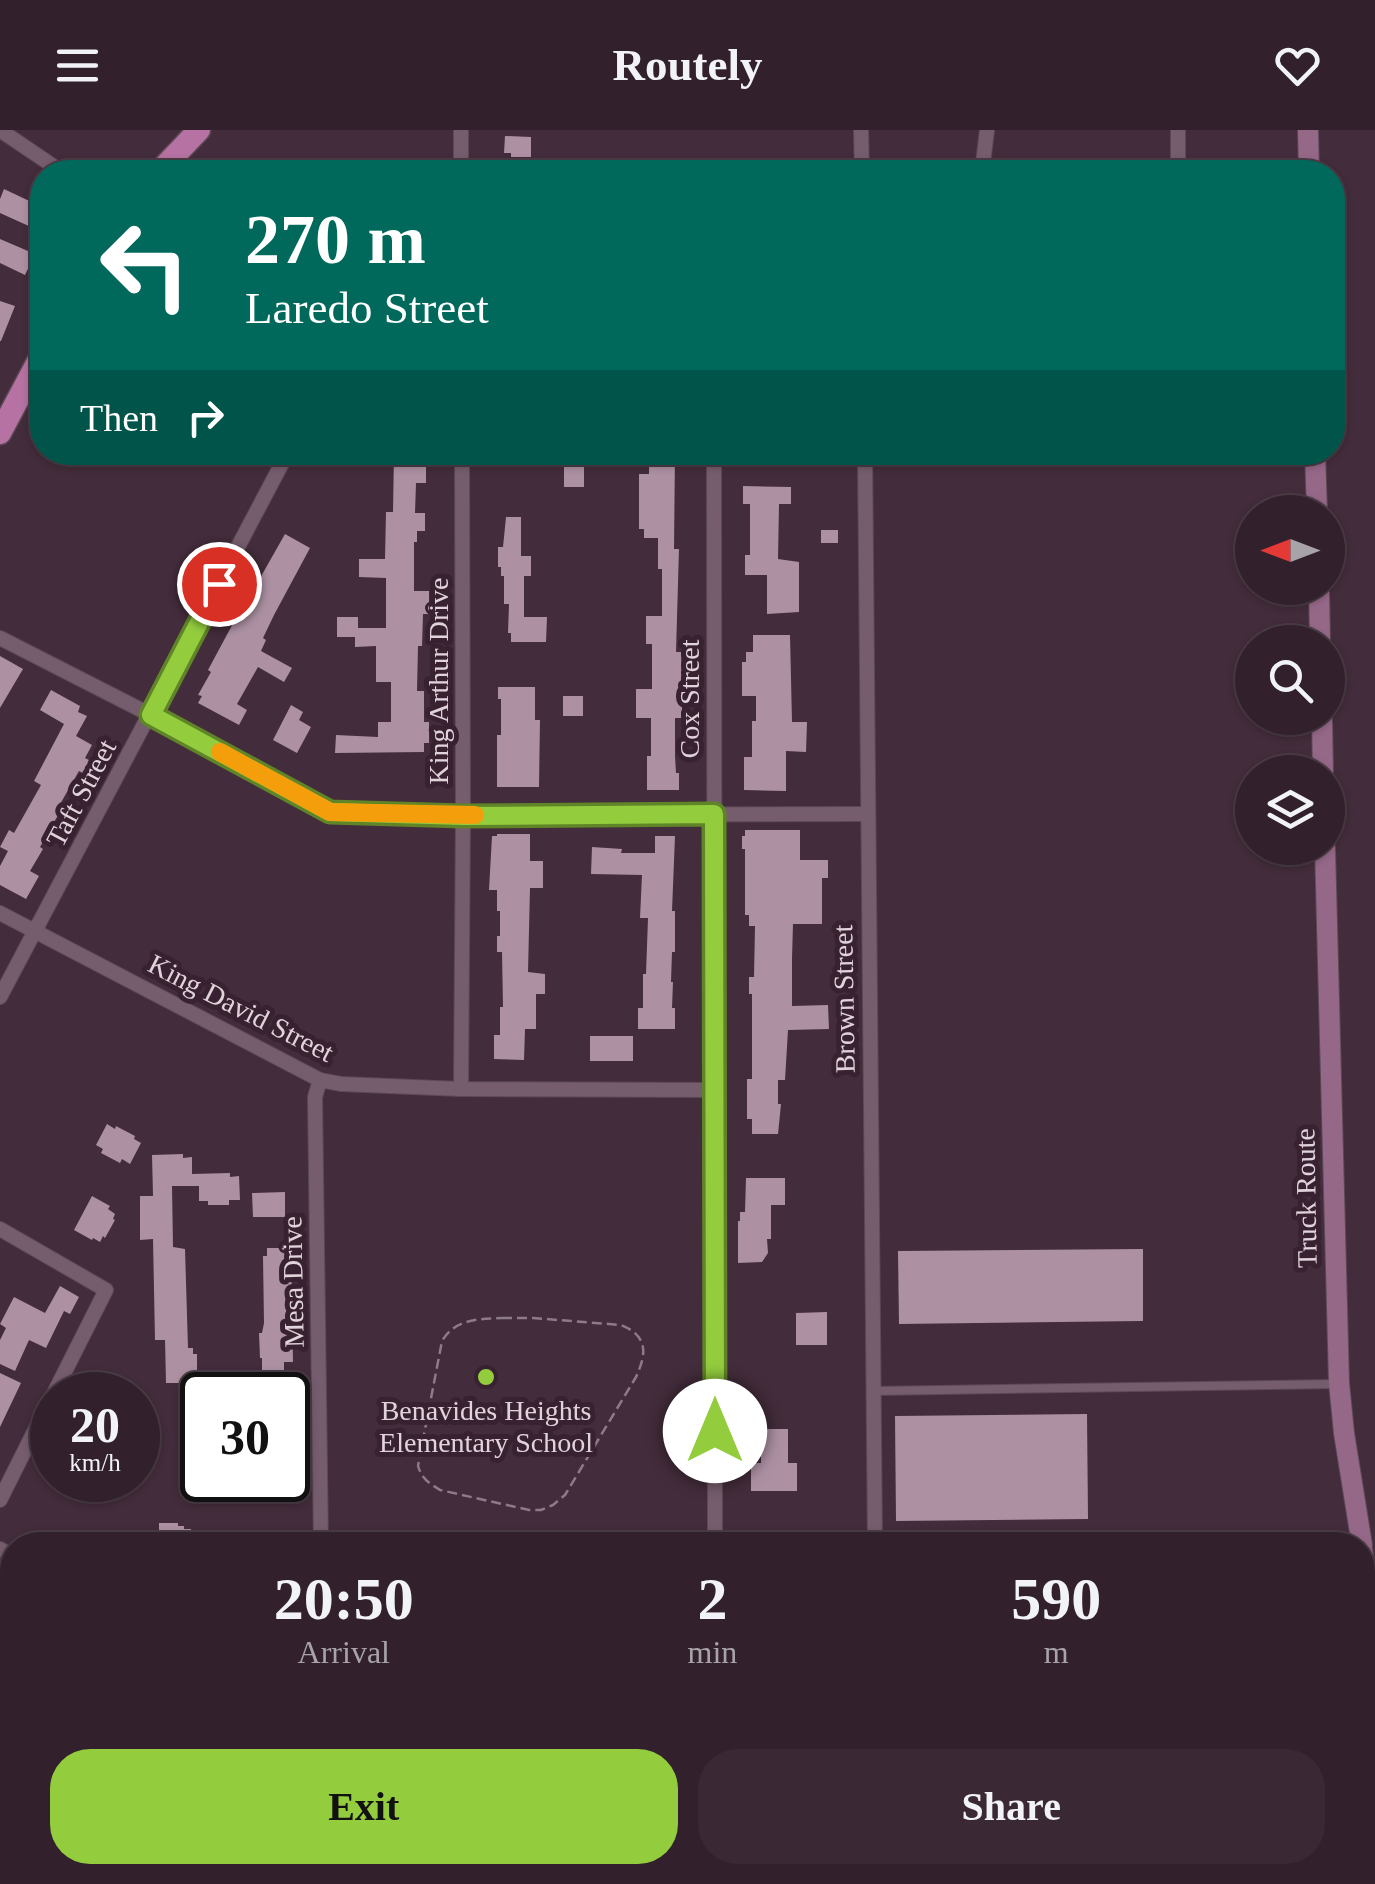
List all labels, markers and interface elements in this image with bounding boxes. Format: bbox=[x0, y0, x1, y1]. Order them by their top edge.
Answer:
icon: menu bbox=[50, 38, 105, 93]
icon: heart bbox=[1270, 38, 1325, 93]
text: Routely bbox=[613, 40, 763, 90]
icon: left bbox=[80, 200, 210, 330]
text: 270 m bbox=[245, 201, 426, 278]
text: Laredo Street bbox=[245, 283, 489, 333]
icon: right bbox=[178, 390, 233, 445]
text: Then bbox=[80, 397, 158, 439]
north arrow bbox=[1235, 495, 1345, 605]
map controls bbox=[1235, 495, 1345, 865]
pin bbox=[177, 542, 262, 627]
icon: arrive bbox=[192, 557, 247, 612]
street label: King Arthur Drive bbox=[423, 578, 454, 784]
button: search bbox=[1235, 625, 1345, 735]
street label: Cox Street bbox=[674, 639, 705, 759]
street label: Taft Street bbox=[40, 734, 122, 852]
button: layers bbox=[1235, 755, 1345, 865]
street label: Brown Street bbox=[827, 924, 861, 1074]
street label: King David Street bbox=[143, 948, 339, 1068]
street label: Truck Route bbox=[1289, 1128, 1323, 1268]
street label: Mesa Drive bbox=[276, 1216, 310, 1348]
marker: Benavides Heights Elementary School bbox=[475, 1366, 497, 1388]
speed limit sign: 30 bbox=[180, 1372, 310, 1502]
position arrow bbox=[663, 1379, 767, 1483]
place label: Benavides Heights Elementary School bbox=[379, 1395, 593, 1458]
text: 20 bbox=[70, 1397, 120, 1453]
text: km/h bbox=[69, 1449, 121, 1476]
text: 20:50 bbox=[274, 1566, 414, 1632]
text: 2 bbox=[697, 1566, 727, 1632]
text: 590 bbox=[1011, 1566, 1101, 1632]
text: Arrival bbox=[298, 1634, 390, 1670]
text: min bbox=[688, 1634, 737, 1670]
text: m bbox=[1044, 1634, 1069, 1670]
button: Exit bbox=[50, 1749, 678, 1864]
button: Share bbox=[698, 1749, 1325, 1864]

